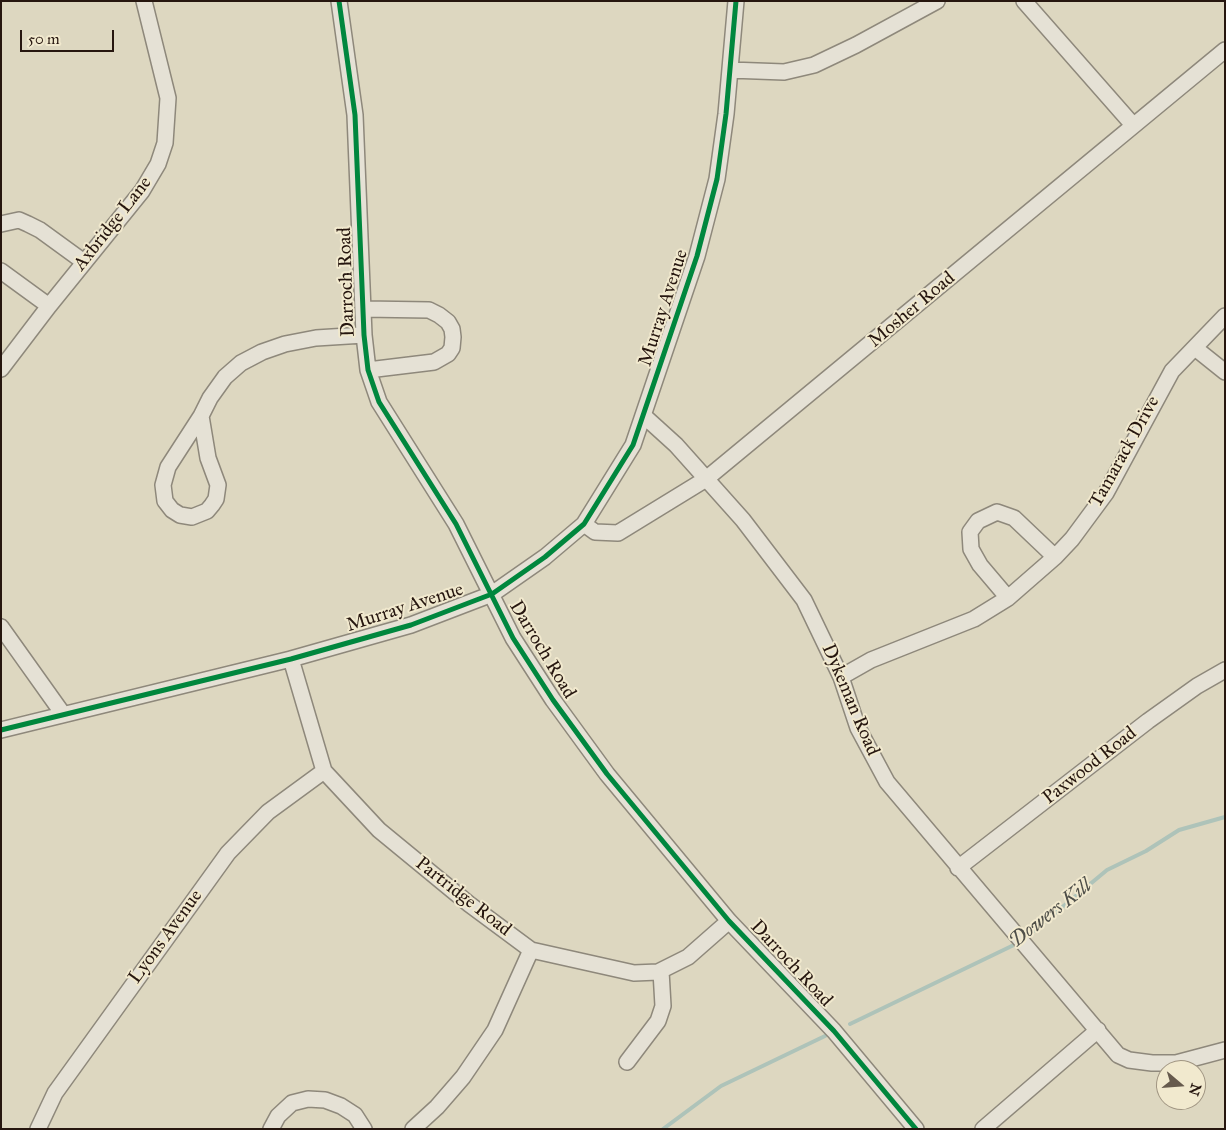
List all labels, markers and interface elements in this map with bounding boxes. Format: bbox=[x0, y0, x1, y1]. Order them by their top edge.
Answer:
scale bar bbox=[22, 20, 116, 52]
text: 50 m bbox=[28, 30, 60, 48]
street label: Axbridge Lane bbox=[69, 172, 157, 276]
street label: Darroch Road bbox=[334, 227, 360, 337]
street label: Murray Avenue bbox=[634, 247, 694, 369]
street label: Mosher Road bbox=[864, 267, 960, 353]
street label: Tamarack Drive bbox=[1085, 392, 1165, 512]
street label: Murray Avenue bbox=[344, 578, 466, 638]
street label: Darroch Road bbox=[504, 597, 580, 703]
street label: Dykeman Road bbox=[816, 641, 884, 759]
street label: Paxwood Road bbox=[1039, 722, 1141, 810]
street label: Partridge Road bbox=[410, 852, 516, 942]
water label: Dowers Kill bbox=[1005, 875, 1097, 953]
street label: Lyons Avenue bbox=[124, 886, 208, 988]
street label: Darroch Road bbox=[745, 916, 837, 1012]
north arrow bbox=[1156, 1060, 1206, 1110]
text: N bbox=[1185, 1081, 1205, 1098]

